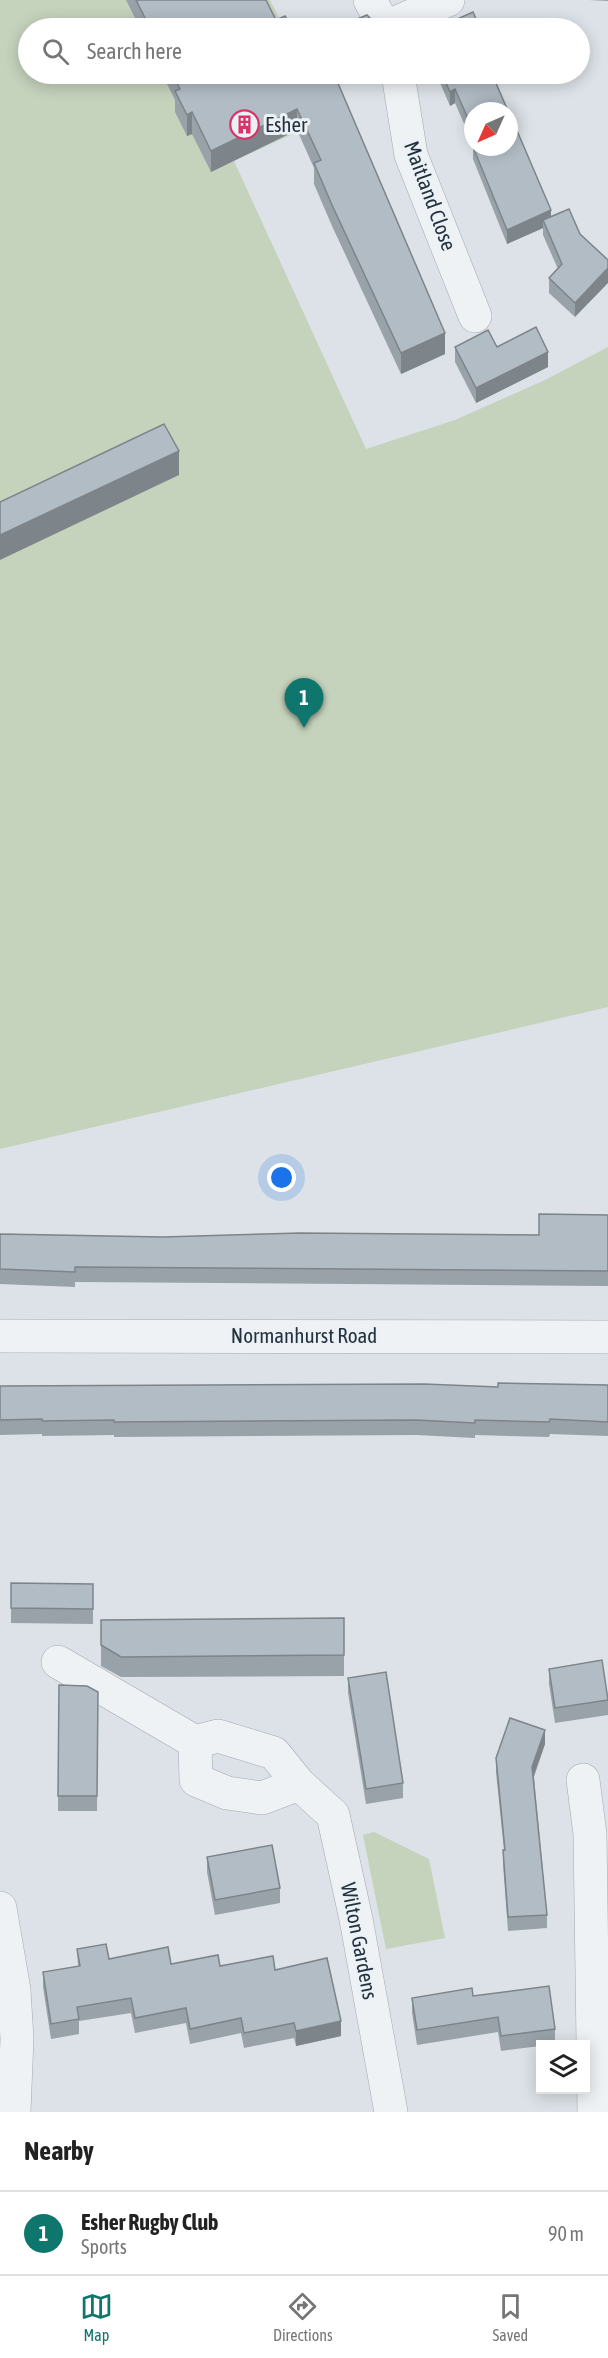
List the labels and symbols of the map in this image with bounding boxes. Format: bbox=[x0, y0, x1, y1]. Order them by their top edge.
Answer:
north arrow bbox=[464, 102, 518, 156]
building icon: Esher bbox=[228, 109, 260, 141]
place label: Esher bbox=[265, 112, 308, 136]
street label: Maitland Close bbox=[400, 138, 462, 254]
pin: 1 bbox=[284, 678, 324, 728]
your location bbox=[267, 1163, 296, 1192]
street label: Normanhurst Road bbox=[231, 1323, 377, 1347]
street label: Wilton Gardens bbox=[337, 1880, 383, 2001]

